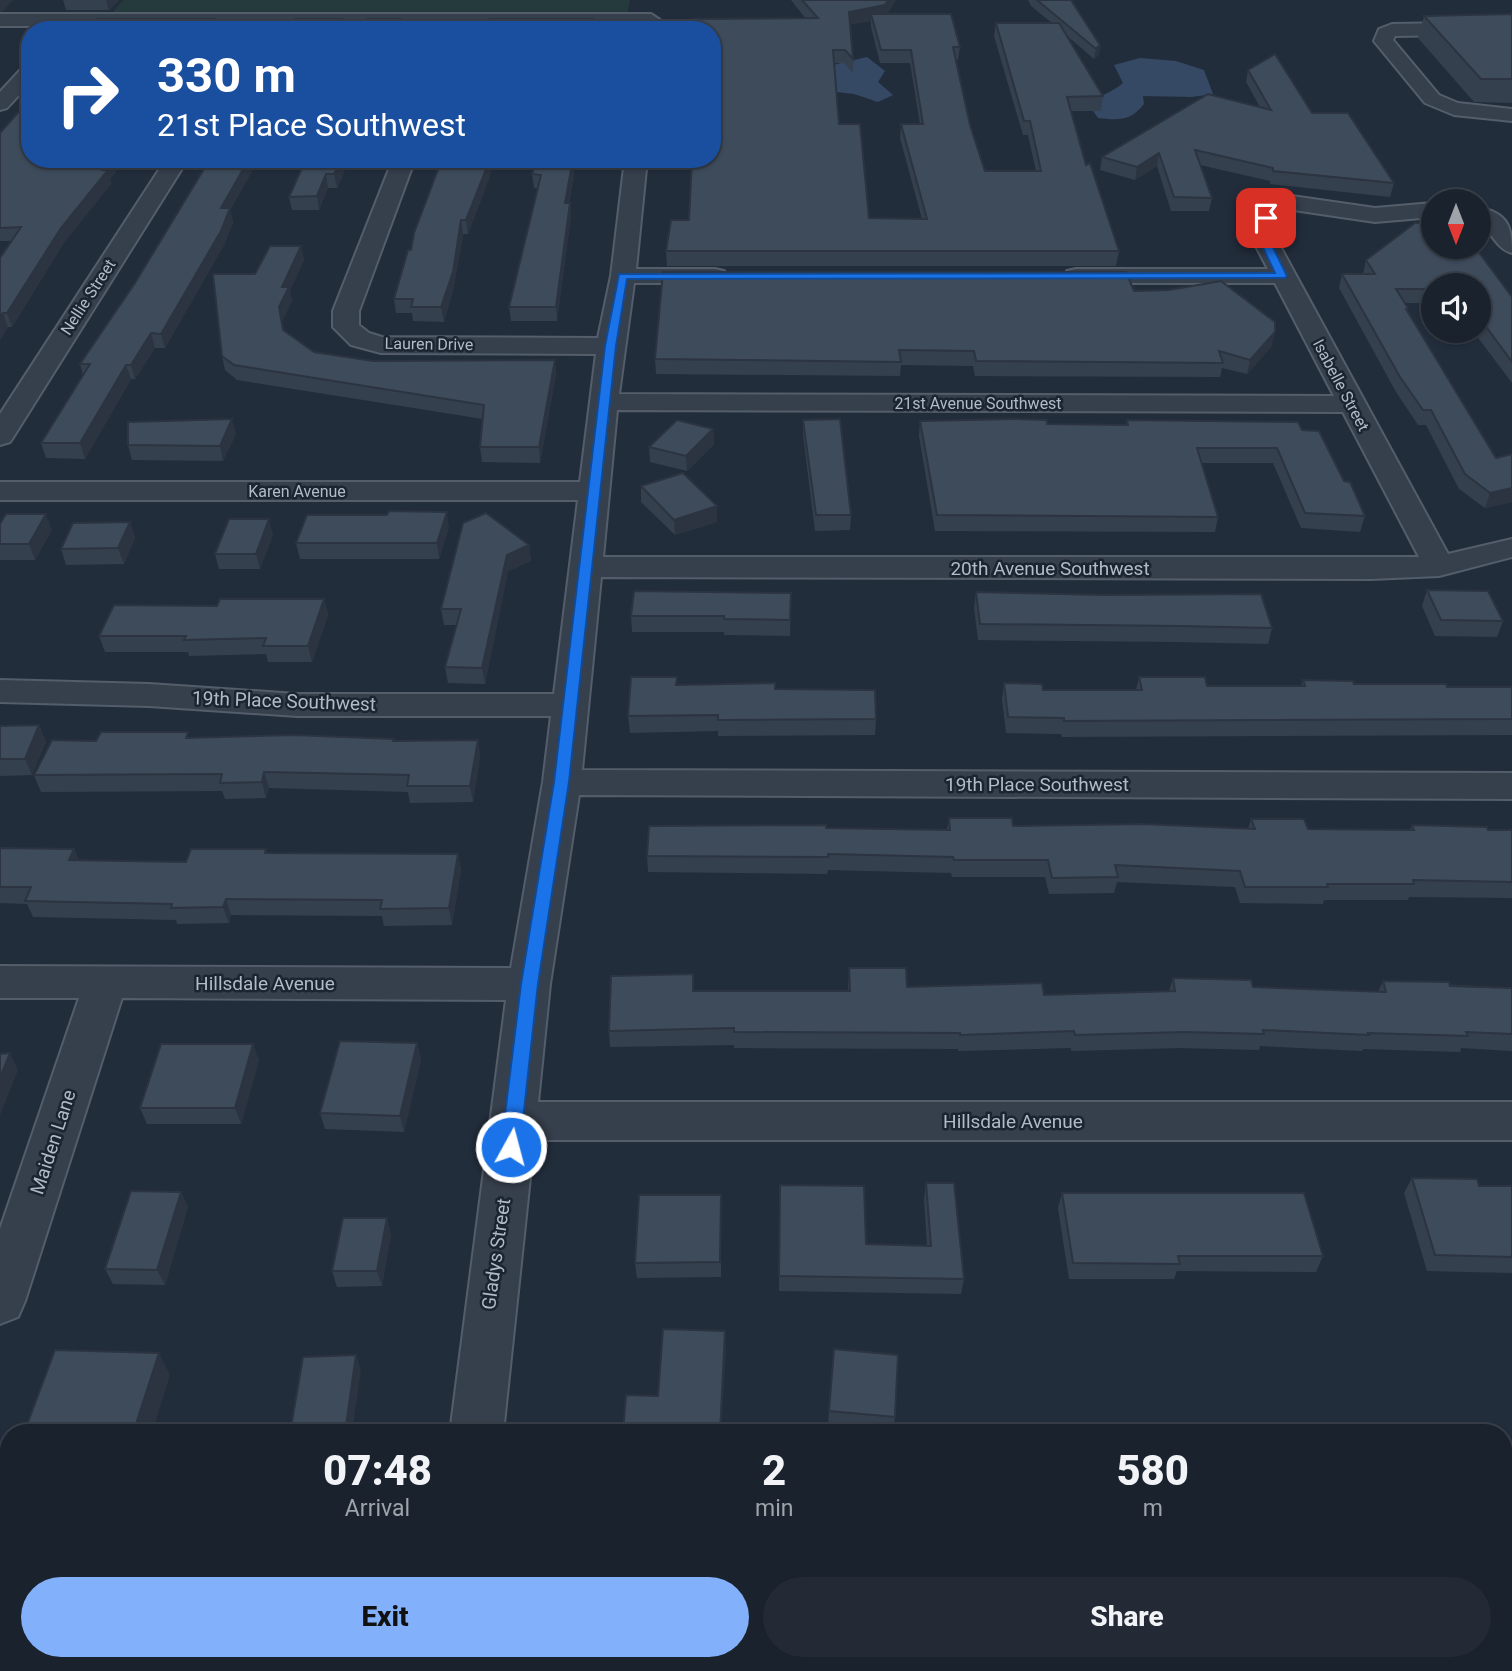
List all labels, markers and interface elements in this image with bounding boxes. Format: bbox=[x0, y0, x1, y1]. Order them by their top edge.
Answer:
text: 330 m bbox=[157, 47, 296, 104]
icon: right bbox=[42, 49, 133, 140]
text: 21st Place Southwest bbox=[157, 106, 466, 144]
pin bbox=[1236, 188, 1296, 248]
north arrow bbox=[1421, 189, 1491, 259]
map controls bbox=[1421, 189, 1491, 343]
icon: arrive bbox=[1247, 199, 1285, 237]
street label: Nellie Street bbox=[57, 256, 119, 338]
button: sound bbox=[1421, 273, 1491, 343]
street label: Lauren Drive bbox=[385, 334, 473, 354]
street label: Isabelle Street bbox=[1309, 336, 1373, 434]
street label: 21st Avenue Southwest bbox=[894, 394, 1062, 413]
street label: Karen Avenue bbox=[248, 482, 346, 501]
street label: 20th Avenue Southwest bbox=[950, 557, 1150, 580]
street label: 19th Place Southwest bbox=[192, 686, 376, 716]
street label: 19th Place Southwest bbox=[945, 773, 1129, 796]
street label: Hillsdale Avenue bbox=[195, 972, 335, 995]
street label: Maiden Lane bbox=[25, 1087, 81, 1197]
position arrow bbox=[474, 1110, 548, 1184]
street label: Hillsdale Avenue bbox=[943, 1110, 1083, 1133]
street label: Gladys Street bbox=[477, 1197, 515, 1311]
text: 07:48 bbox=[323, 1446, 432, 1495]
text: 2 bbox=[762, 1446, 786, 1495]
text: 580 bbox=[1116, 1446, 1189, 1495]
text: Arrival bbox=[345, 1495, 410, 1522]
text: min bbox=[755, 1495, 793, 1522]
text: m bbox=[1143, 1495, 1163, 1522]
button: Exit bbox=[21, 1577, 749, 1657]
button: Share bbox=[763, 1577, 1491, 1657]

